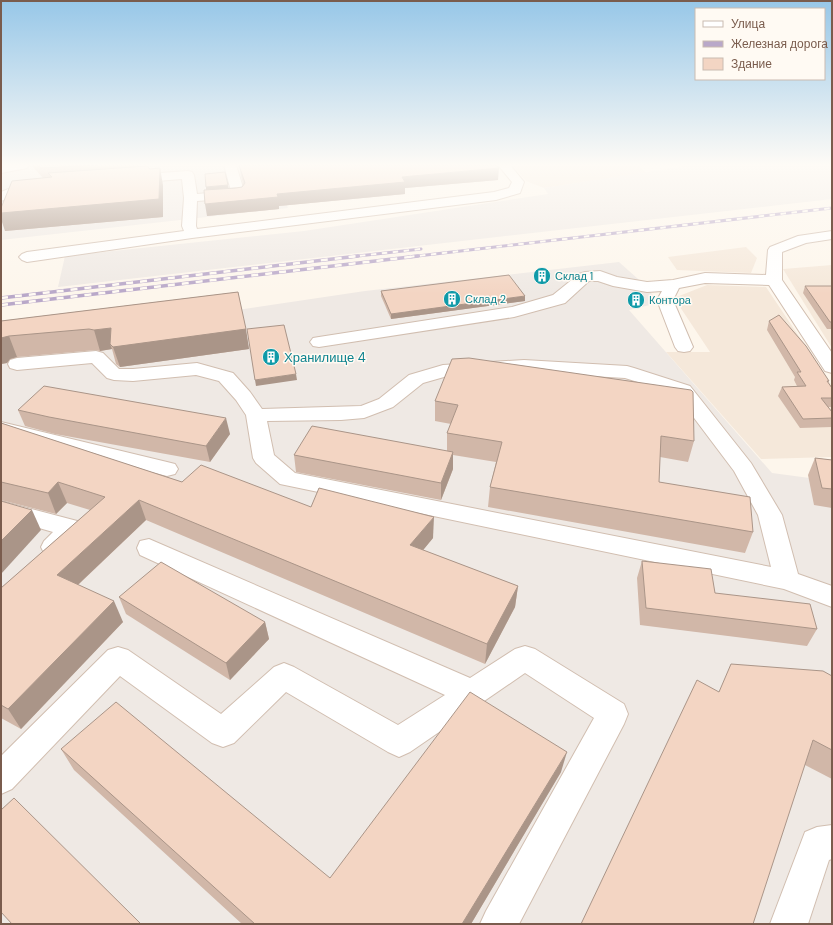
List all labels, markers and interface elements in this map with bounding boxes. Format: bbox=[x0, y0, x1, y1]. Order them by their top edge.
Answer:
legend bbox=[695, 8, 825, 80]
text: Улица bbox=[731, 16, 765, 32]
text: Железная дорога bbox=[731, 36, 828, 52]
text: Здание bbox=[731, 56, 772, 72]
building icon: Склад 1 bbox=[532, 266, 552, 286]
place label: Склад 1 bbox=[555, 269, 593, 283]
building icon: Склад 2 bbox=[442, 289, 462, 309]
building icon: Контора bbox=[626, 290, 646, 310]
place label: Склад 2 bbox=[465, 292, 506, 306]
place label: Контора bbox=[649, 293, 692, 307]
building icon: Хранилище 4 bbox=[261, 347, 281, 367]
place label: Хранилище 4 bbox=[284, 349, 366, 366]

